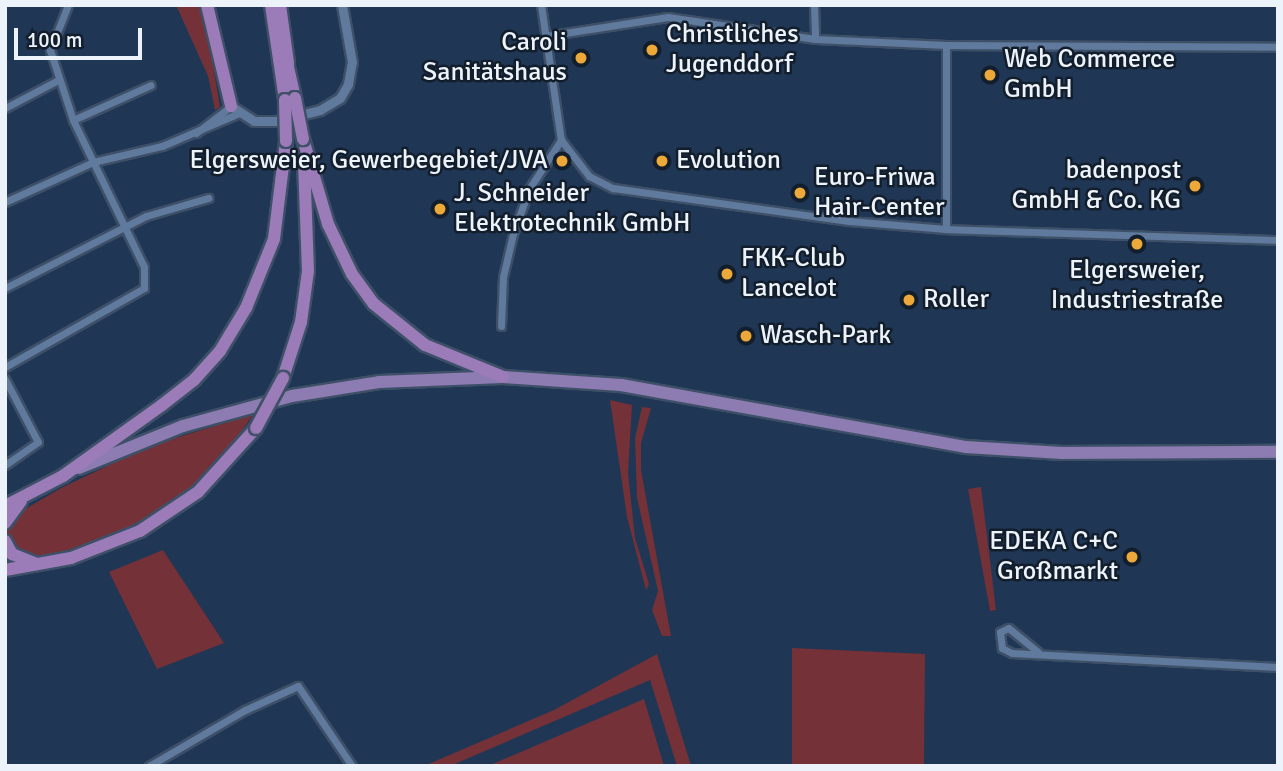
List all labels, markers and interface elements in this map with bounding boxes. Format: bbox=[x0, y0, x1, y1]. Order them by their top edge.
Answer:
scale bar bbox=[18, 14, 145, 58]
place label: Christliches Jugenddorf bbox=[666, 19, 799, 80]
text: 100 m bbox=[27, 27, 82, 53]
place label: Caroli Sanitätshaus bbox=[423, 27, 567, 88]
marker: Christliches Jugenddorf bbox=[644, 42, 660, 58]
place label: Web Commerce GmbH bbox=[1004, 44, 1175, 106]
marker: Caroli Sanitätshaus bbox=[573, 50, 589, 66]
marker: Web Commerce GmbH bbox=[982, 67, 998, 83]
place label: Elgersweier, Gewerbegebiet/JVA bbox=[189, 145, 548, 177]
place label: Evolution bbox=[676, 145, 781, 177]
marker: Elgersweier, Gewerbegebiet/JVA bbox=[554, 153, 570, 169]
marker: Evolution bbox=[654, 153, 670, 169]
place label: badenpost GmbH & Co. KG bbox=[1011, 155, 1181, 216]
place label: Euro-Friwa Hair-Center bbox=[814, 162, 945, 224]
place label: J. Schneider Elektrotechnik GmbH bbox=[454, 178, 691, 240]
marker: badenpost GmbH & Co. KG bbox=[1187, 178, 1203, 194]
marker: Euro-Friwa Hair-Center bbox=[792, 185, 808, 201]
marker: J. Schneider Elektrotechnik GmbH bbox=[432, 201, 448, 217]
marker: Elgersweier, Industriestraße bbox=[1129, 236, 1145, 252]
place label: FKK-Club Lancelot bbox=[741, 243, 845, 304]
place label: Elgersweier, Industriestraße bbox=[1051, 255, 1223, 316]
marker: FKK-Club Lancelot bbox=[719, 266, 735, 282]
place label: Roller bbox=[923, 284, 989, 316]
marker: Roller bbox=[901, 292, 917, 308]
place label: Wasch-Park bbox=[760, 320, 891, 352]
marker: Wasch-Park bbox=[738, 328, 754, 344]
place label: EDEKA C+C Großmarkt bbox=[989, 526, 1118, 588]
marker: EDEKA C+C Großmarkt bbox=[1124, 549, 1140, 565]

